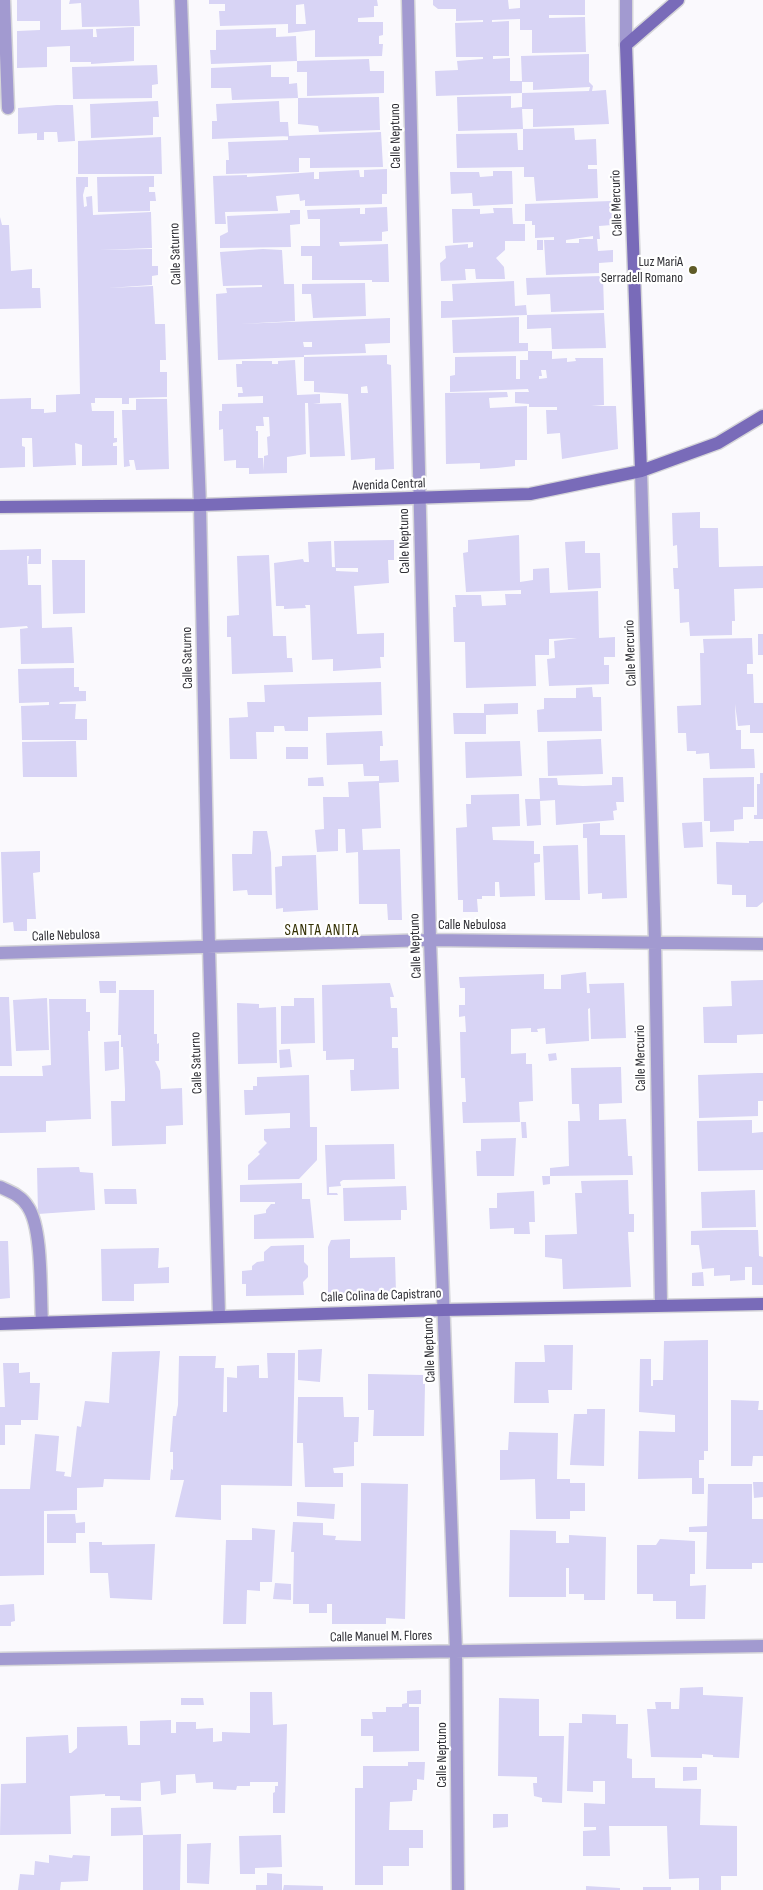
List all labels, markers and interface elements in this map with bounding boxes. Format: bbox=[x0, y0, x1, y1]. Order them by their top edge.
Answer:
street label: Calle Neptuno bbox=[387, 103, 405, 169]
street label: Calle Mercurio bbox=[607, 169, 627, 237]
street label: Calle Saturno bbox=[167, 223, 185, 285]
place label: Luz MariA Serradell Romano bbox=[601, 254, 683, 286]
marker: Luz MariA Serradell Romano bbox=[687, 264, 699, 276]
street label: Avenida Central bbox=[352, 475, 426, 495]
street label: Calle Neptuno bbox=[396, 508, 414, 574]
street label: Calle Mercurio bbox=[621, 619, 641, 687]
street label: Calle Saturno bbox=[179, 627, 197, 689]
street label: Calle Neptuno bbox=[406, 913, 426, 979]
street label: Calle Nebulosa bbox=[438, 917, 506, 933]
district label: SANTA ANITA bbox=[283, 922, 361, 940]
street label: Calle Nebulosa bbox=[32, 926, 100, 946]
street label: Calle Mercurio bbox=[632, 1025, 650, 1091]
street label: Calle Saturno bbox=[188, 1032, 206, 1094]
street label: Calle Colina de Capistrano bbox=[320, 1285, 442, 1307]
street label: Calle Neptuno bbox=[420, 1317, 440, 1383]
street label: Calle Manuel M. Flores bbox=[330, 1628, 432, 1646]
street label: Calle Neptuno bbox=[434, 1722, 450, 1788]

